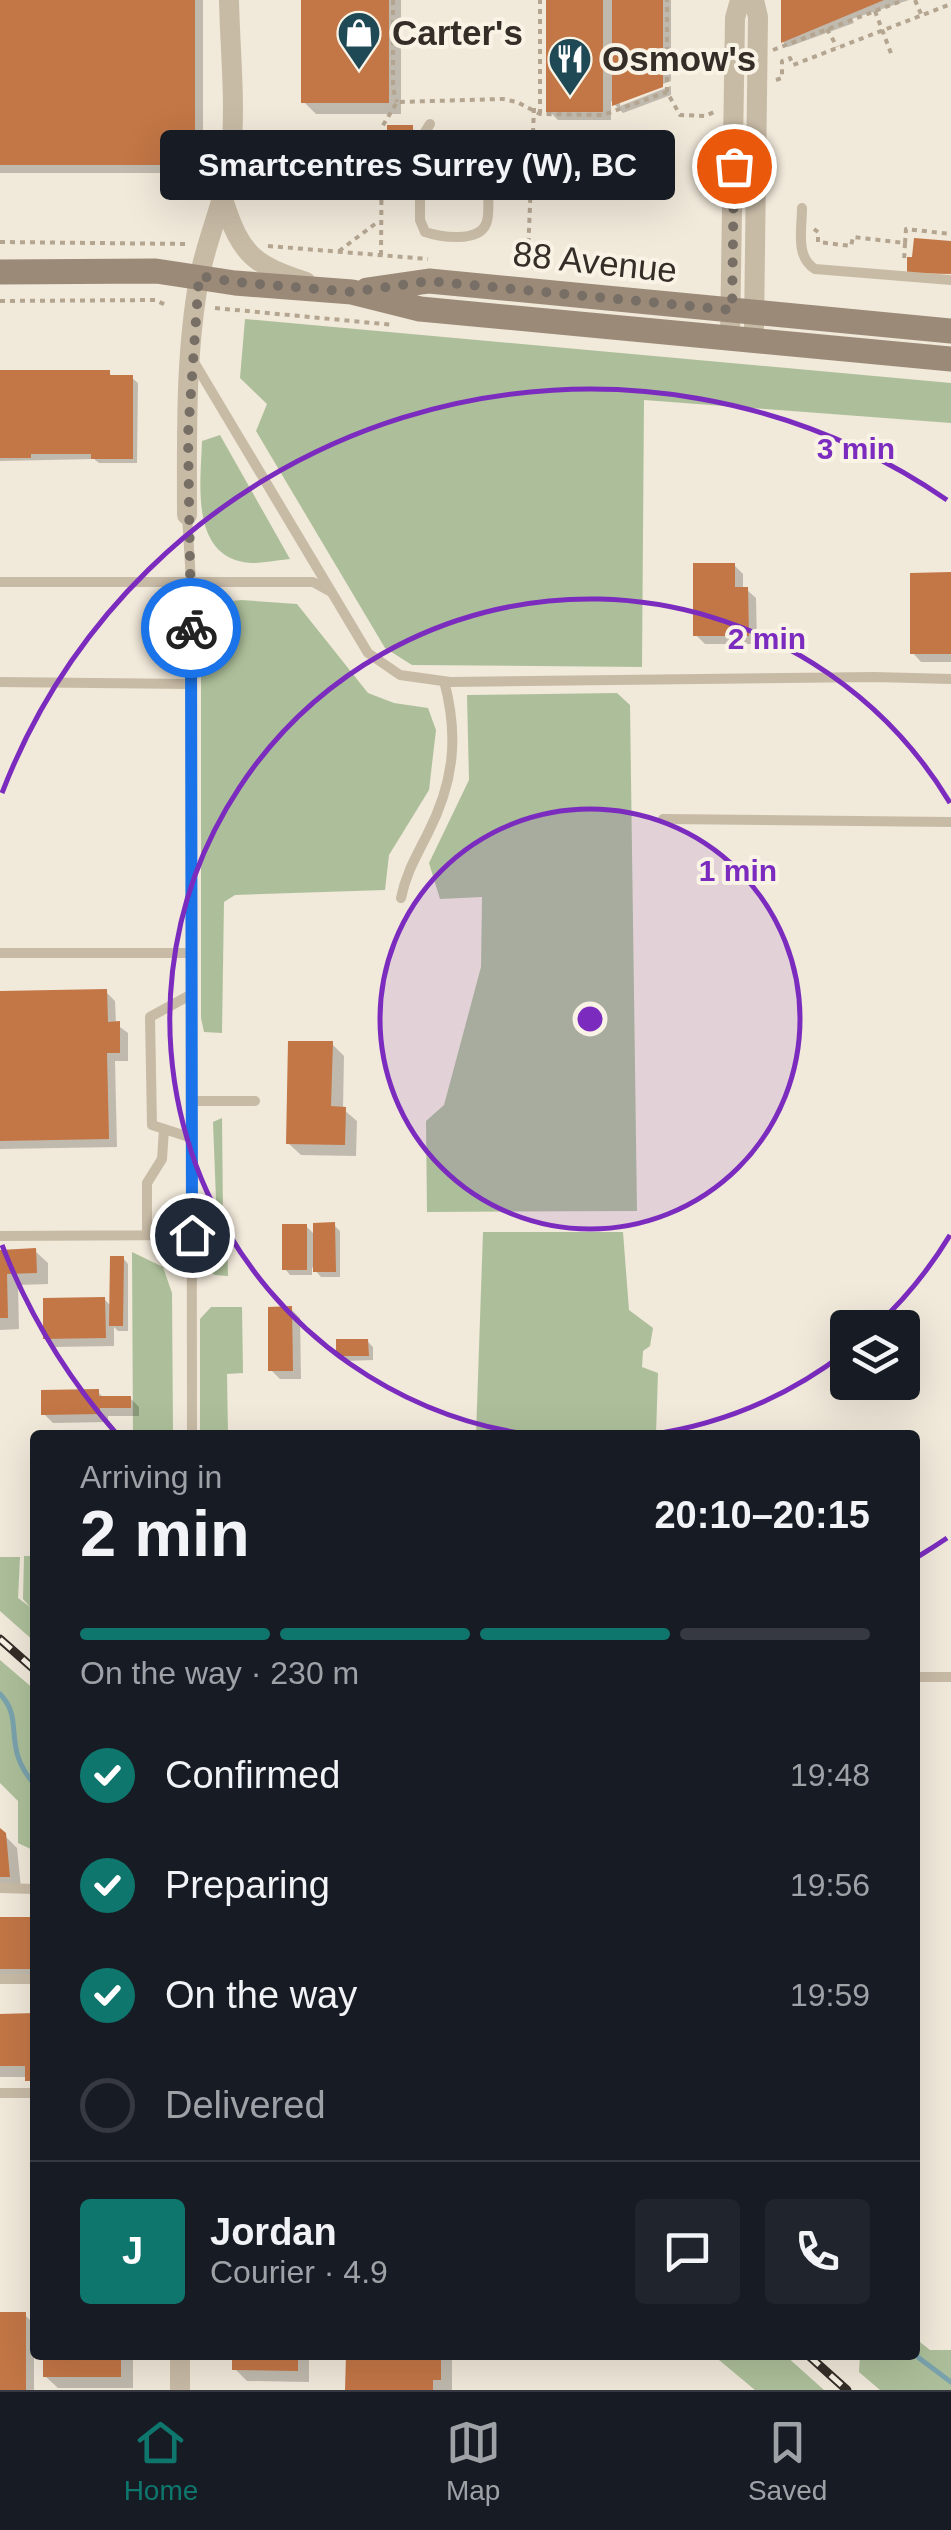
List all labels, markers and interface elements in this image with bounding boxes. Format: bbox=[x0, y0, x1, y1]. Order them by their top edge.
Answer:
shop icon: Carter's bbox=[336, 10, 382, 71]
place label: Carter's bbox=[392, 13, 523, 52]
restaurant icon: Osmow's bbox=[547, 36, 593, 97]
place label: Osmow's bbox=[602, 39, 756, 78]
pin bbox=[692, 124, 777, 209]
callout: Smartcentres Surrey (W), BC bbox=[159, 131, 674, 201]
icon: bag bbox=[707, 139, 762, 194]
text: Smartcentres Surrey (W), BC bbox=[198, 147, 637, 183]
street label: 88 Avenue bbox=[511, 233, 679, 290]
text: 3 min bbox=[817, 432, 895, 465]
courier bbox=[141, 578, 241, 678]
icon: bike bbox=[164, 601, 219, 656]
text: 2 min bbox=[728, 622, 806, 655]
text: 1 min bbox=[699, 854, 777, 887]
centre of rings bbox=[572, 1001, 608, 1037]
pin bbox=[150, 1193, 235, 1278]
icon: home bbox=[165, 1208, 220, 1263]
map controls bbox=[830, 1310, 920, 1400]
button: layers bbox=[830, 1310, 920, 1400]
text: Arriving in bbox=[80, 1459, 222, 1495]
text: 20:10–20:15 bbox=[654, 1494, 870, 1536]
text: 2 min bbox=[80, 1497, 250, 1570]
text: On the way · 230 m bbox=[80, 1655, 359, 1691]
icon: check bbox=[80, 1748, 135, 1803]
text: Confirmed bbox=[165, 1754, 340, 1796]
text: 19:48 bbox=[790, 1757, 870, 1793]
icon: check bbox=[80, 1858, 135, 1913]
text: Preparing bbox=[165, 1864, 330, 1906]
text: 19:56 bbox=[790, 1867, 870, 1903]
icon: check bbox=[80, 1968, 135, 2023]
text: On the way bbox=[165, 1974, 357, 2016]
text: 19:59 bbox=[790, 1977, 870, 2013]
text: Delivered bbox=[165, 2084, 326, 2126]
button: chat bbox=[635, 2199, 740, 2304]
button: phone bbox=[765, 2199, 870, 2304]
text: Jordan bbox=[210, 2211, 337, 2253]
text: J bbox=[122, 2230, 143, 2272]
text: Courier · 4.9 bbox=[210, 2254, 388, 2290]
tab: Home bbox=[124, 2415, 198, 2507]
tab: Map bbox=[446, 2415, 501, 2507]
tab: Saved bbox=[748, 2415, 827, 2507]

